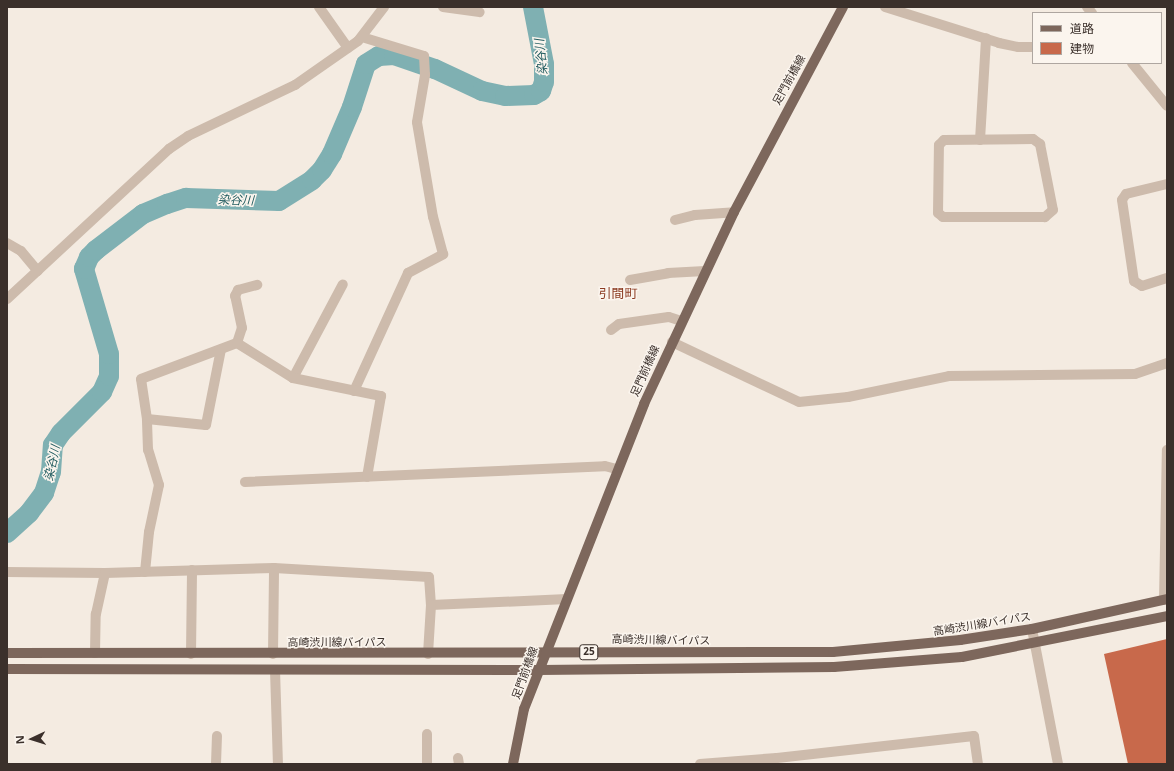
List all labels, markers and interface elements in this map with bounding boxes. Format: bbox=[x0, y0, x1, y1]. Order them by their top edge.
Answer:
legend bbox=[1032, 12, 1162, 64]
text: 道路 bbox=[1070, 20, 1094, 37]
water label: 染谷川 bbox=[532, 38, 550, 76]
text: 建物 bbox=[1070, 40, 1094, 57]
street label: 足門前橋線 bbox=[770, 53, 808, 107]
water label: 染谷川 bbox=[218, 192, 254, 208]
district label: 引間町 bbox=[599, 285, 637, 301]
street label: 足門前橋線 bbox=[628, 343, 662, 399]
water label: 染谷川 bbox=[41, 444, 63, 482]
street label: 高崎渋川線バイパス bbox=[932, 610, 1032, 638]
street label: 高崎渋川線バイパス bbox=[611, 633, 711, 647]
street label: 高崎渋川線バイパス bbox=[288, 635, 386, 649]
road number: 25 bbox=[579, 644, 599, 660]
street label: 足門前橋線 bbox=[509, 645, 541, 701]
north arrow bbox=[12, 719, 52, 759]
text: N bbox=[12, 735, 27, 745]

